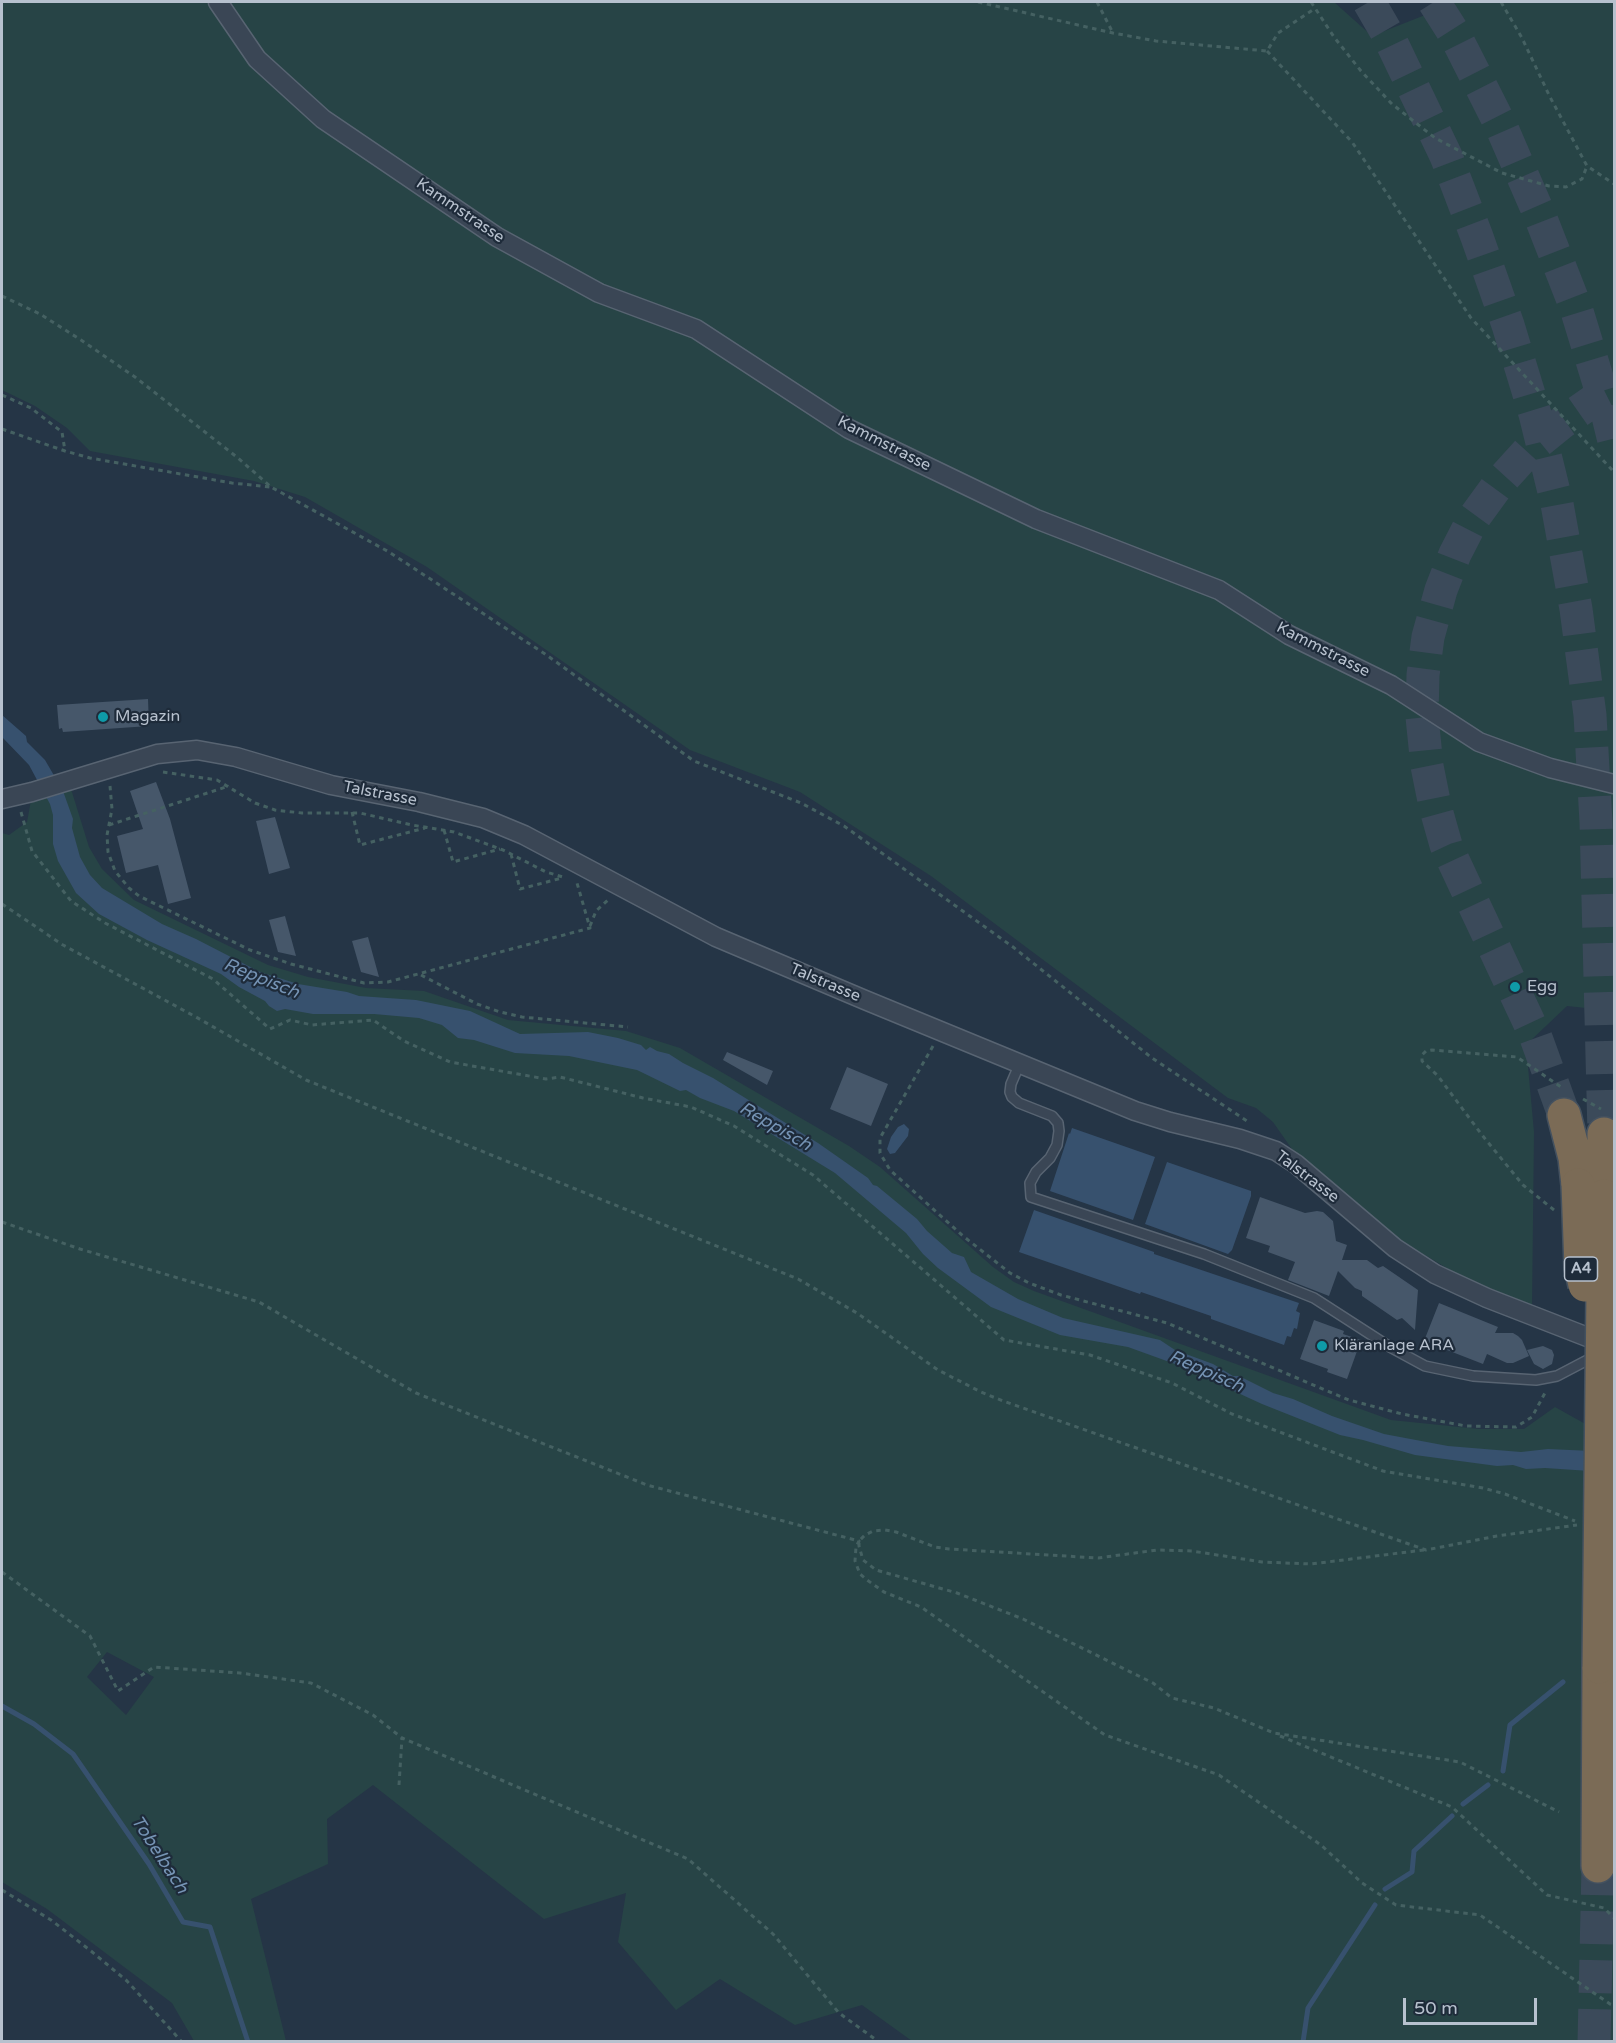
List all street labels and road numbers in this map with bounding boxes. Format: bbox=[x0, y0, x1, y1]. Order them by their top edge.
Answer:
street label: Kammstrasse bbox=[412, 174, 508, 248]
street label: Kammstrasse bbox=[834, 412, 934, 476]
street label: Kammstrasse bbox=[1273, 618, 1373, 682]
street label: Talstrasse bbox=[342, 777, 418, 811]
street label: Talstrasse bbox=[787, 960, 863, 1006]
street label: Talstrasse bbox=[1271, 1147, 1343, 1207]
road number: A4 bbox=[1564, 1257, 1598, 1281]

